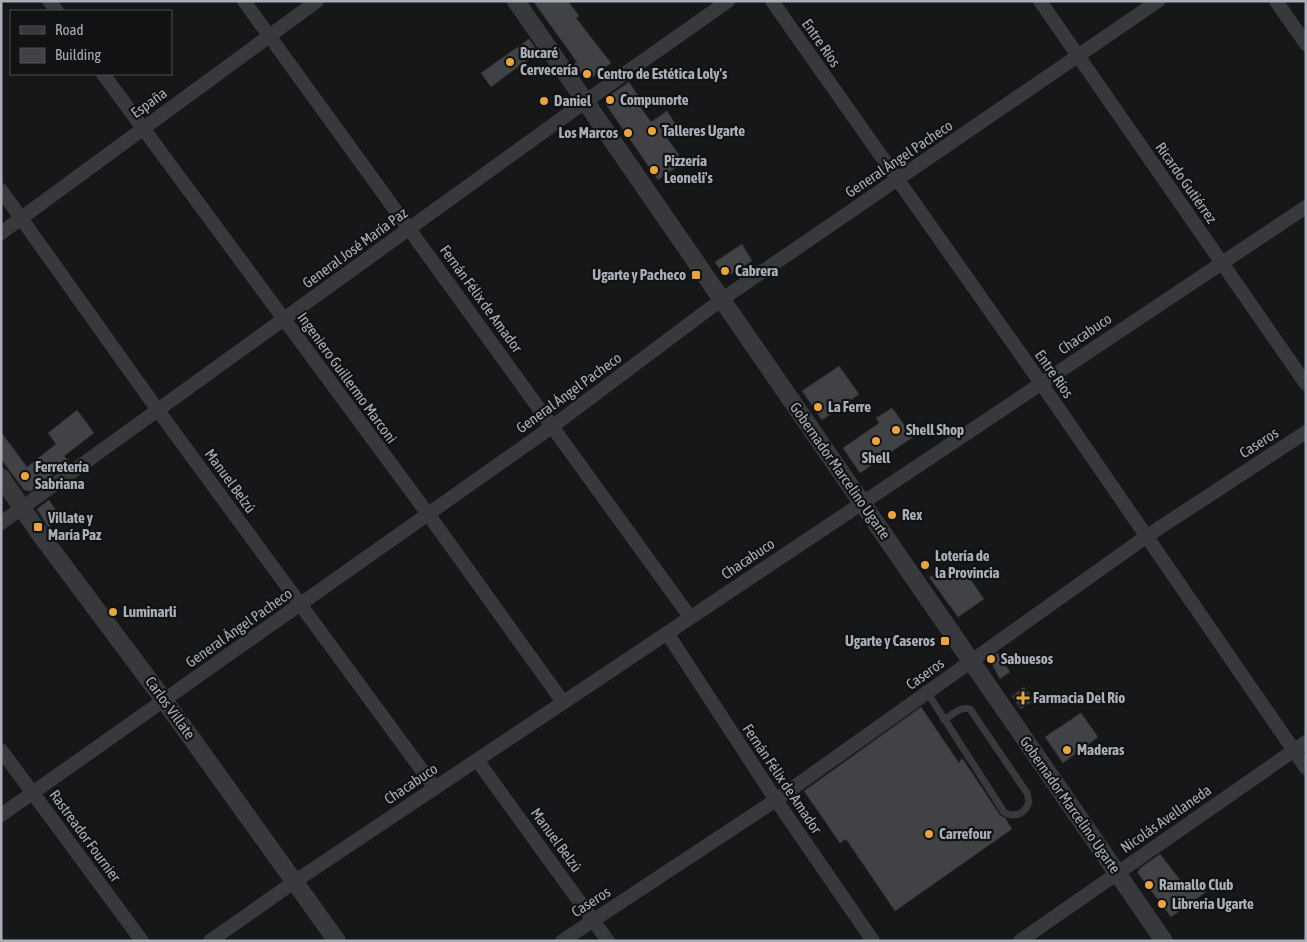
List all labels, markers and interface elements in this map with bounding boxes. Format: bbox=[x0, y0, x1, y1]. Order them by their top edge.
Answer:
legend bbox=[10, 10, 172, 75]
street label: Entre Ríos bbox=[799, 15, 844, 70]
text: Road bbox=[55, 21, 84, 38]
place label: Bucaré Cervecería bbox=[520, 44, 578, 78]
text: Building bbox=[55, 46, 101, 63]
marker: Bucaré Cervecería bbox=[504, 56, 516, 68]
place label: Centro de Estética Loly's bbox=[597, 65, 728, 82]
marker: Centro de Estética Loly's bbox=[581, 68, 593, 80]
street label: España bbox=[128, 84, 170, 121]
place label: Compunorte bbox=[620, 91, 689, 108]
place label: Daniel bbox=[554, 92, 592, 109]
marker: Compunorte bbox=[604, 94, 616, 106]
marker: Daniel bbox=[538, 95, 550, 107]
street label: General Ángel Pacheco bbox=[842, 116, 956, 201]
place label: Talleres Ugarte bbox=[662, 122, 745, 139]
place label: Los Marcos bbox=[558, 124, 619, 141]
marker: Talleres Ugarte bbox=[646, 125, 658, 137]
marker: Los Marcos bbox=[622, 127, 634, 139]
street label: Ricardo Gutiérrez bbox=[1152, 139, 1221, 227]
place label: Pizzería Leoneli's bbox=[664, 152, 714, 186]
marker: Pizzería Leoneli's bbox=[648, 164, 660, 176]
street label: General José María Paz bbox=[299, 204, 411, 291]
street label: Fernán Félix de Amador bbox=[437, 242, 526, 356]
place label: Cabrera bbox=[735, 262, 778, 279]
marker: Cabrera bbox=[719, 265, 731, 277]
place label: Ugarte y Pacheco bbox=[592, 266, 686, 283]
marker: Ugarte y Pacheco bbox=[690, 269, 702, 281]
street label: Ingeniero Guillermo Marconi bbox=[294, 309, 401, 446]
street label: Chacabuco bbox=[1055, 310, 1115, 358]
street label: Entre Ríos bbox=[1032, 346, 1077, 401]
street label: General Ángel Pacheco bbox=[513, 349, 625, 436]
place label: La Ferre bbox=[828, 398, 871, 415]
street label: Gobernador Marcelino Ugarte bbox=[787, 399, 894, 543]
marker: La Ferre bbox=[812, 401, 824, 413]
place label: Shell Shop bbox=[906, 421, 964, 438]
marker: Shell Shop bbox=[890, 424, 902, 436]
street label: Caseros bbox=[1236, 424, 1281, 461]
marker: Shell bbox=[870, 435, 882, 447]
street label: Manuel Belzú bbox=[202, 445, 259, 516]
place label: Shell bbox=[862, 449, 891, 466]
place label: Ferretería Sabriana bbox=[35, 458, 89, 492]
marker: Ferretería Sabriana bbox=[19, 470, 31, 482]
place label: Rex bbox=[902, 506, 922, 523]
place label: Villate y María Paz bbox=[47, 509, 102, 543]
marker: Rex bbox=[886, 509, 898, 521]
marker: Villate y María Paz bbox=[32, 521, 44, 533]
street label: Chacabuco bbox=[718, 535, 778, 583]
place label: Lotería de la Provincia bbox=[935, 547, 1000, 581]
marker: Lotería de la Provincia bbox=[919, 559, 931, 571]
street label: General Ángel Pacheco bbox=[182, 585, 295, 671]
place label: Luminarli bbox=[123, 603, 176, 620]
marker: Luminarli bbox=[107, 606, 119, 618]
place label: Ugarte y Caseros bbox=[845, 632, 936, 649]
marker: Ugarte y Caseros bbox=[939, 635, 951, 647]
place label: Sabuesos bbox=[1001, 650, 1054, 667]
marker: Sabuesos bbox=[985, 653, 997, 665]
street label: Caseros bbox=[902, 654, 947, 693]
street label: Carlos Villate bbox=[142, 673, 199, 742]
place label: Farmacia Del Río bbox=[1033, 689, 1125, 706]
marker: Farmacia Del Río bbox=[1017, 692, 1029, 704]
street label: Fernán Félix de Amador bbox=[739, 721, 826, 837]
street label: Gobernador Marcelino Ugarte bbox=[1017, 733, 1124, 877]
place label: Maderas bbox=[1077, 741, 1125, 758]
marker: Maderas bbox=[1061, 744, 1073, 756]
street label: Chacabuco bbox=[381, 760, 441, 808]
street label: Nicolás Avellaneda bbox=[1117, 781, 1214, 856]
street label: Rastreador Fournier bbox=[46, 786, 125, 885]
street label: Manuel Belzú bbox=[528, 804, 585, 875]
place label: Carrefour bbox=[939, 825, 992, 842]
marker: Carrefour bbox=[923, 828, 935, 840]
place label: Ramallo Club bbox=[1159, 876, 1233, 893]
marker: Ramallo Club bbox=[1143, 879, 1155, 891]
street label: Caseros bbox=[568, 883, 613, 920]
place label: Librería Ugarte bbox=[1172, 895, 1254, 912]
marker: Librería Ugarte bbox=[1156, 898, 1168, 910]

